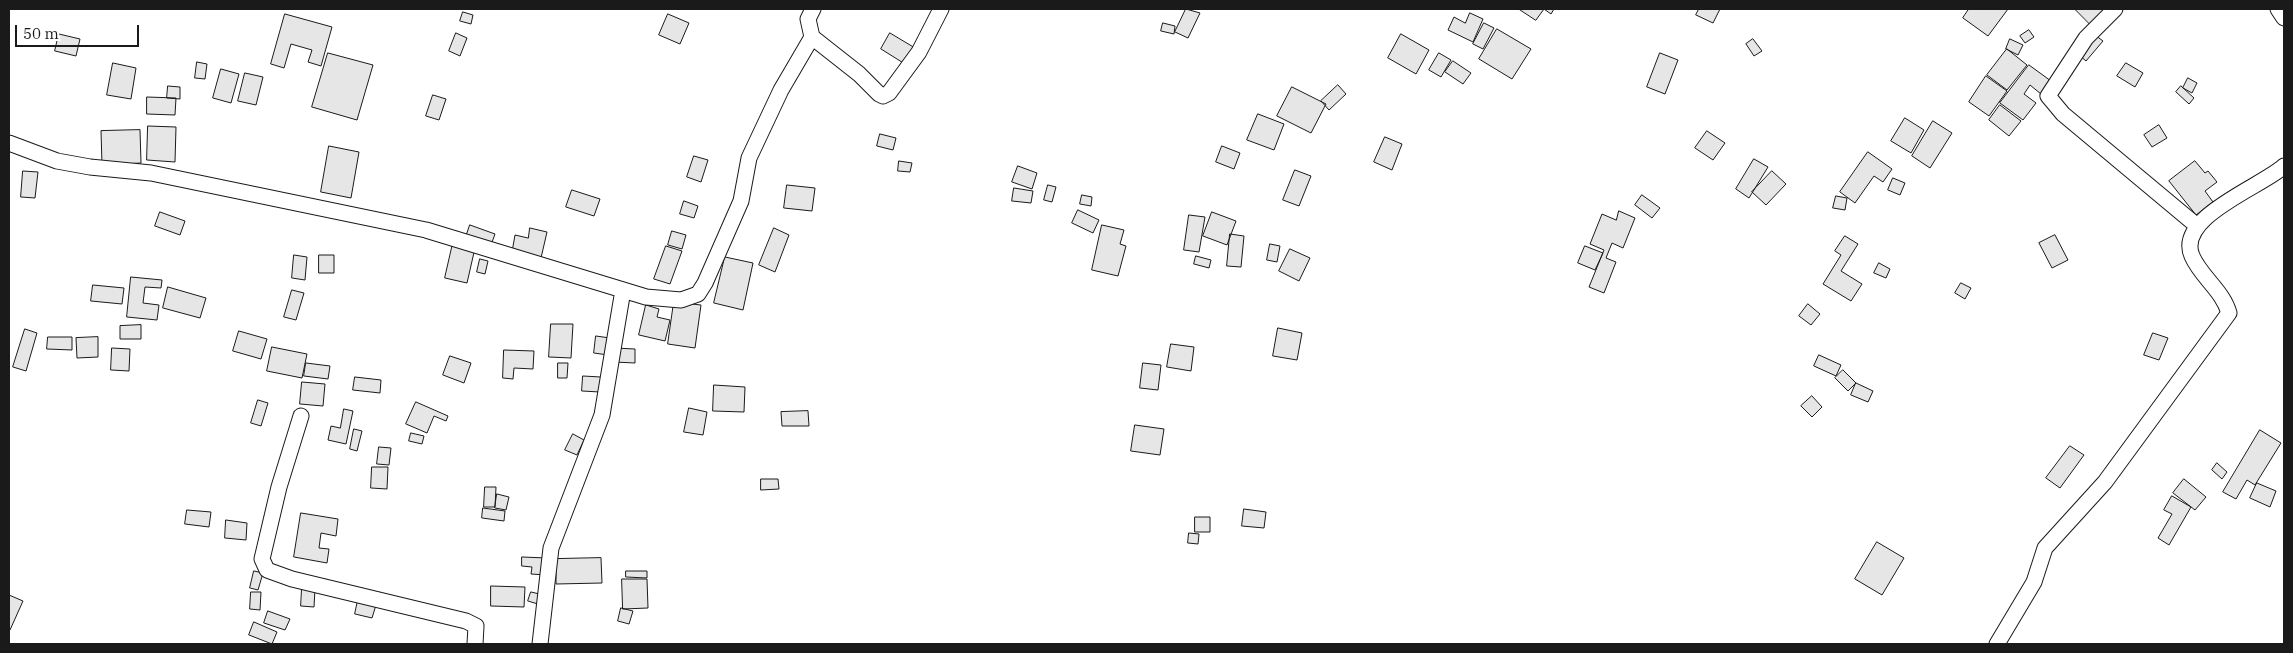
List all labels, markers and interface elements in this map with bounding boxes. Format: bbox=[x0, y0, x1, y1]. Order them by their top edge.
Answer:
scale bar bbox=[18, 15, 141, 47]
text: 50 m bbox=[23, 24, 59, 43]

